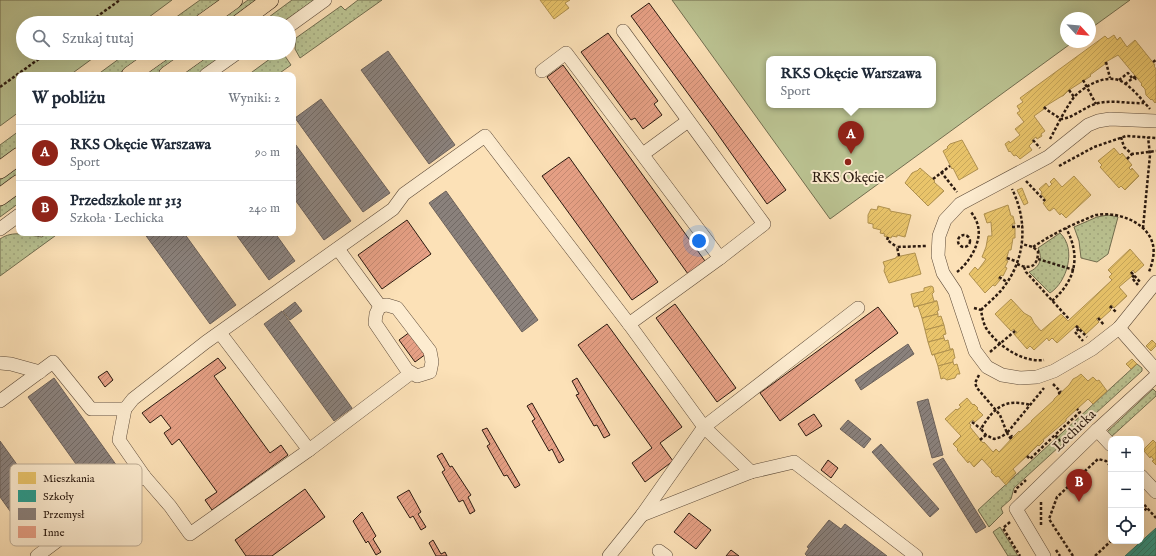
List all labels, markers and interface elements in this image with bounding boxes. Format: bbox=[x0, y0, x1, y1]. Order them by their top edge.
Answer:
north arrow bbox=[1060, 12, 1096, 48]
search box bbox=[16, 16, 296, 60]
icon: search bbox=[30, 27, 52, 49]
text: Szukaj tutaj bbox=[62, 29, 134, 48]
popup bbox=[766, 56, 936, 108]
text: RKS Okęcie Warszawa bbox=[780, 64, 922, 83]
text: Sport bbox=[780, 83, 810, 100]
text: W pobliżu bbox=[32, 88, 105, 109]
text: Wyniki: 2 bbox=[228, 90, 280, 107]
pin: A bbox=[838, 121, 864, 154]
text: RKS Okęcie Warszawa bbox=[70, 135, 211, 154]
text: A bbox=[41, 144, 49, 161]
text: 90 m bbox=[255, 144, 280, 161]
text: Sport bbox=[70, 154, 100, 171]
marker: RKS Okęcie bbox=[843, 157, 853, 167]
place label: RKS Okęcie bbox=[812, 169, 885, 187]
text: Przedszkole nr 313 bbox=[70, 191, 182, 210]
text: B bbox=[41, 200, 49, 217]
text: 240 m bbox=[248, 200, 280, 217]
text: Szkoła · Lechicka bbox=[70, 210, 164, 227]
your location bbox=[689, 231, 709, 251]
street label: Lechicka bbox=[1049, 405, 1101, 456]
map controls bbox=[1108, 436, 1144, 544]
button: + bbox=[1108, 436, 1144, 472]
legend bbox=[10, 464, 142, 546]
pin: B bbox=[1066, 469, 1092, 502]
text: Mieszkania bbox=[43, 472, 95, 486]
button: − bbox=[1108, 472, 1144, 508]
text: Szkoły bbox=[43, 490, 74, 504]
text: Przemysł bbox=[43, 508, 85, 522]
button: locate bbox=[1108, 508, 1144, 544]
text: Inne bbox=[43, 526, 65, 540]

